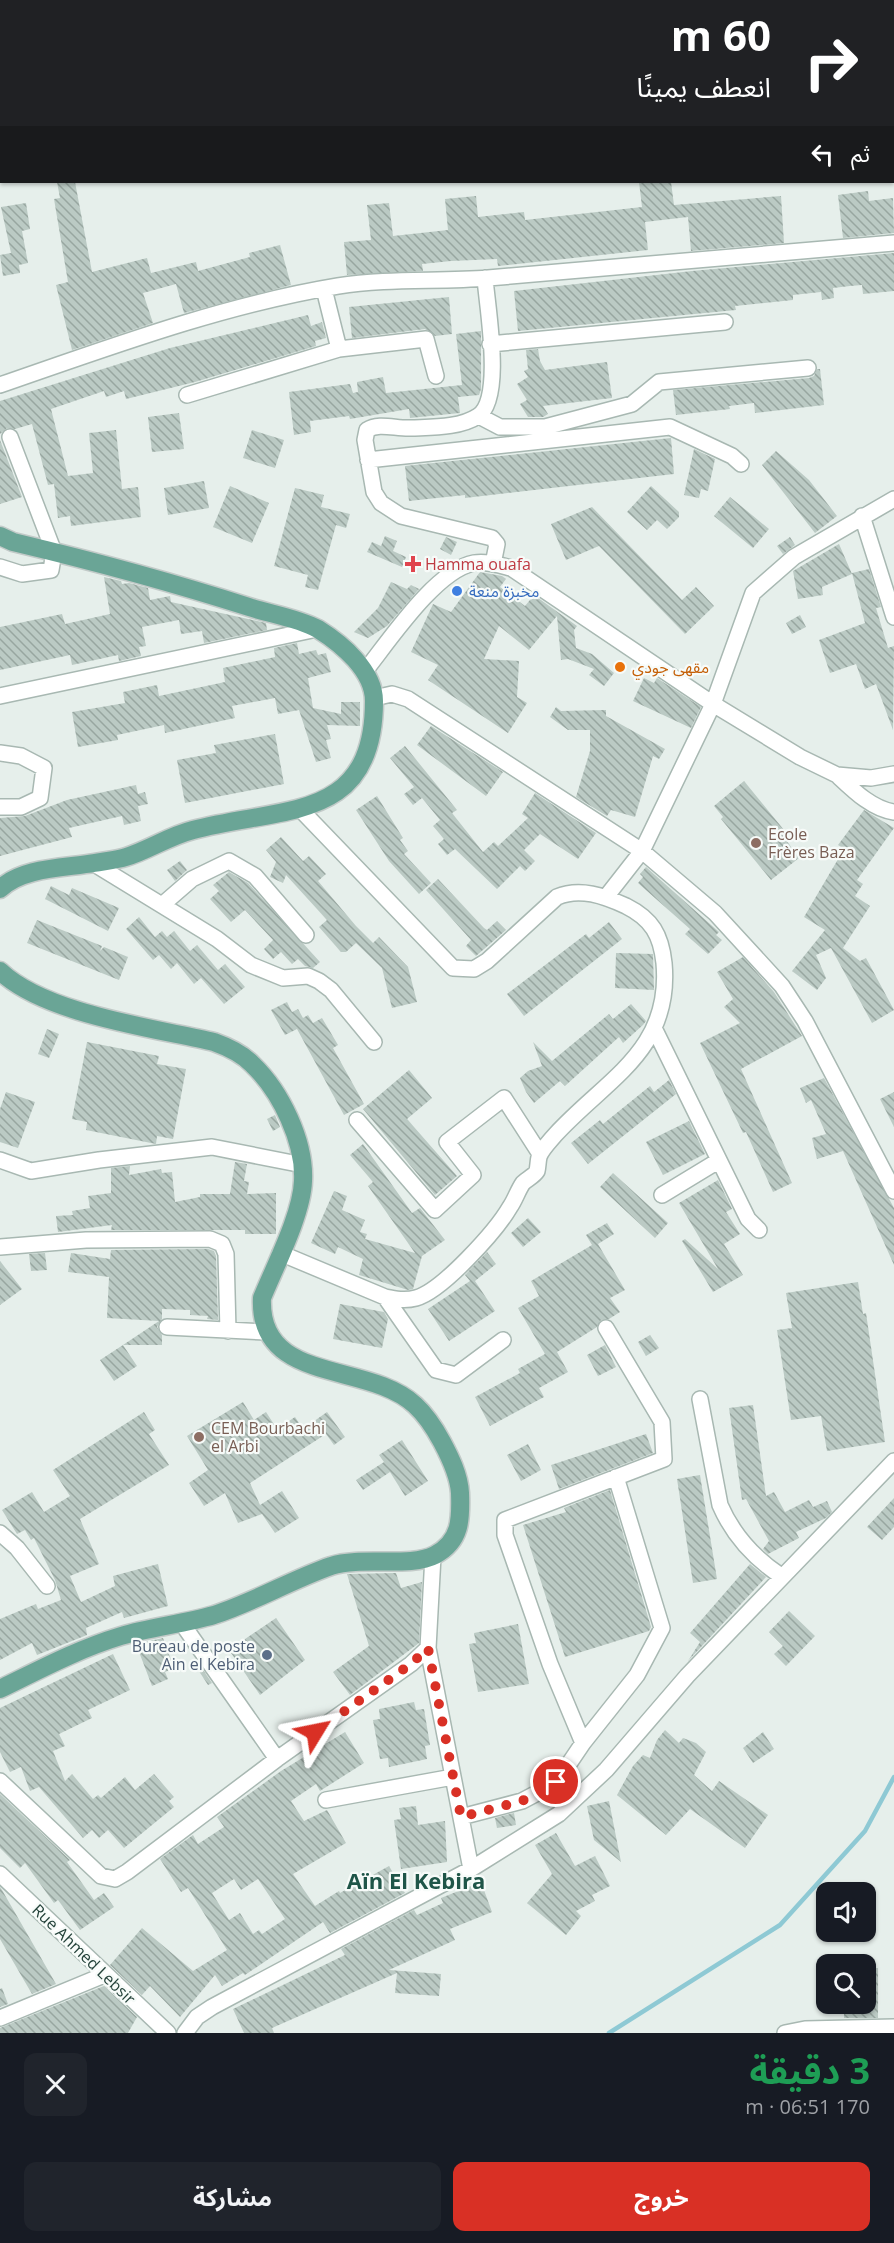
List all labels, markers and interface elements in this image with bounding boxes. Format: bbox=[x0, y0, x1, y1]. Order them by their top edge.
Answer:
text: 60 m bbox=[671, 6, 771, 63]
icon: right bbox=[792, 24, 870, 102]
text: انعطف يمينًا bbox=[637, 68, 771, 105]
icon: left bbox=[806, 138, 839, 171]
text: ثم bbox=[851, 138, 870, 168]
place label: Hamma ouafa bbox=[425, 553, 531, 575]
marker: Hamma ouafa bbox=[406, 557, 420, 571]
place label: مخبزة منعة bbox=[469, 580, 539, 602]
marker: مخبزة منعة bbox=[450, 584, 464, 598]
place label: مقهى جودي bbox=[632, 656, 709, 680]
marker: مقهى جودي bbox=[613, 660, 627, 674]
place label: Ecole Frères Baza bbox=[768, 823, 855, 863]
marker: Ecole Frères Baza bbox=[749, 836, 763, 850]
place label: CEM Bourbachi el Arbi bbox=[211, 1417, 325, 1457]
marker: CEM Bourbachi el Arbi bbox=[192, 1430, 206, 1444]
place label: Bureau de poste Ain el Kebira bbox=[132, 1635, 255, 1675]
marker: Bureau de poste Ain el Kebira bbox=[260, 1648, 274, 1662]
position arrow bbox=[283, 1700, 347, 1764]
pin bbox=[530, 1756, 581, 1807]
icon: arrive bbox=[539, 1765, 572, 1798]
district label: Aïn El Kebira bbox=[347, 1865, 485, 1895]
map controls bbox=[816, 1882, 876, 2014]
button: sound bbox=[816, 1882, 876, 1942]
street label: Rue Ahmed Lebsir bbox=[28, 1899, 141, 2009]
button: search bbox=[816, 1954, 876, 2014]
text: 3 دقيقة bbox=[749, 2046, 870, 2095]
button: close bbox=[24, 2053, 87, 2116]
text: 170 m · 06:51 bbox=[745, 2093, 870, 2120]
button: مشاركة bbox=[24, 2162, 441, 2231]
button: خروج bbox=[453, 2162, 870, 2231]

